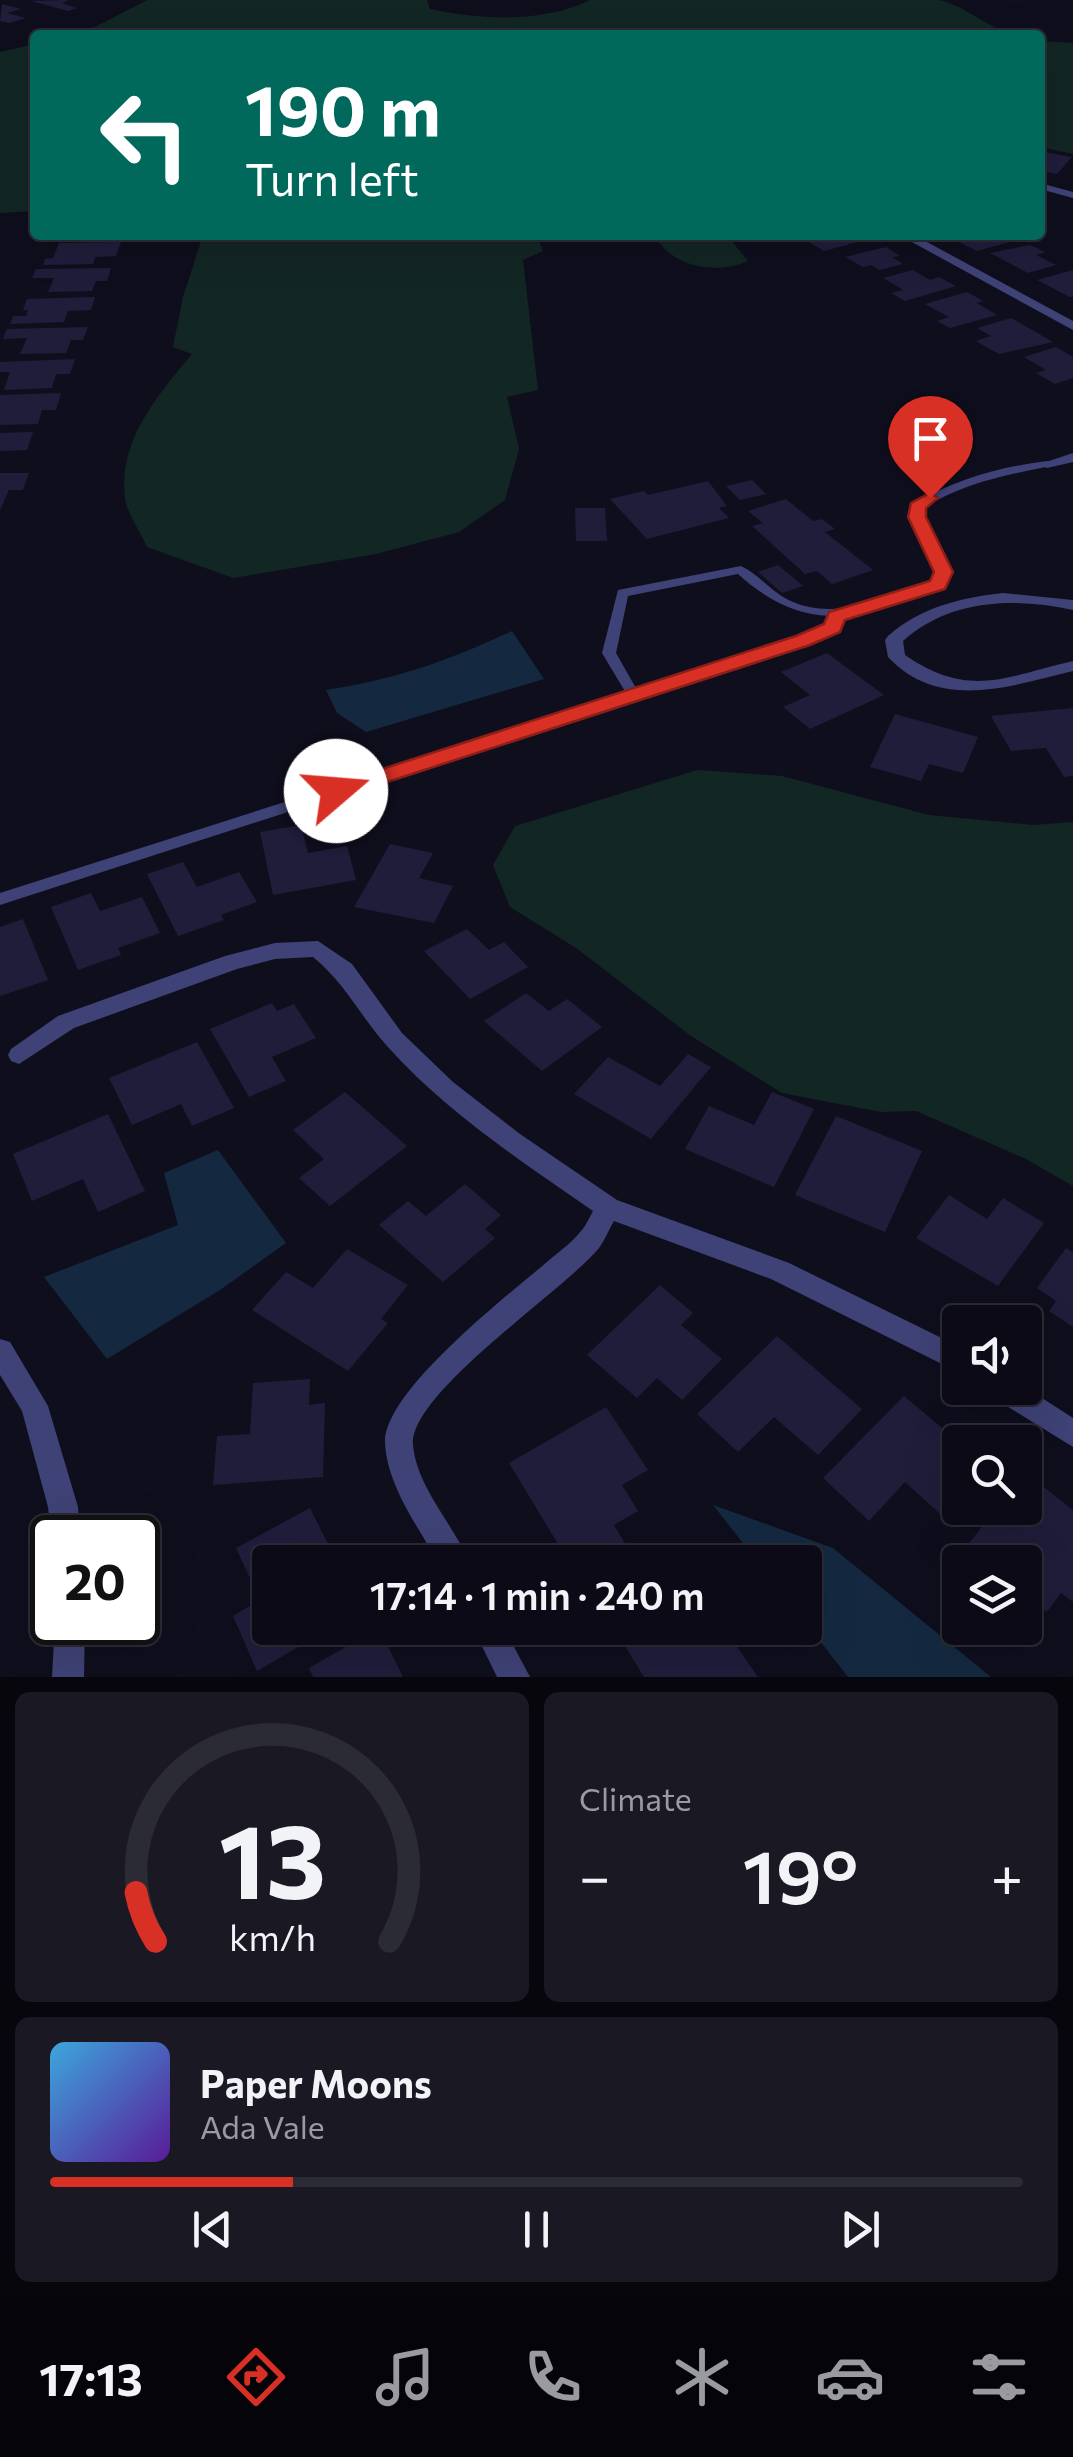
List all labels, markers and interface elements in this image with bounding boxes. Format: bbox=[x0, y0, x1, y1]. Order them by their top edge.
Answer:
text: 190 m bbox=[245, 65, 441, 150]
icon: left bbox=[80, 70, 210, 200]
text: Turn left bbox=[245, 150, 419, 205]
pin bbox=[888, 396, 973, 499]
icon: arrive bbox=[903, 411, 958, 466]
position arrow bbox=[284, 739, 388, 843]
map controls bbox=[942, 1305, 1042, 1645]
button: sound bbox=[942, 1305, 1042, 1405]
button: search bbox=[942, 1425, 1042, 1525]
speed limit sign: 20 bbox=[30, 1515, 160, 1645]
button: layers bbox=[942, 1545, 1042, 1645]
text: 17:14 · 1 min · 240 m bbox=[370, 1571, 704, 1618]
text: Climate bbox=[579, 1778, 692, 1818]
text: 13 bbox=[218, 1793, 326, 1920]
text: 19° bbox=[742, 1828, 858, 1919]
text: − bbox=[579, 1841, 610, 1908]
text: + bbox=[991, 1841, 1023, 1908]
text: km/h bbox=[229, 1915, 315, 1958]
text: Paper Moons bbox=[200, 2059, 432, 2106]
text: Ada Vale bbox=[200, 2106, 325, 2146]
icon: previous bbox=[185, 2202, 240, 2257]
icon: pause bbox=[509, 2202, 564, 2257]
icon: next bbox=[833, 2202, 888, 2257]
icon: directions bbox=[221, 2342, 291, 2412]
icon: music bbox=[370, 2342, 440, 2412]
icon: phone bbox=[518, 2342, 588, 2412]
icon: climate bbox=[667, 2342, 737, 2412]
icon: car bbox=[815, 2342, 885, 2412]
icon: filters bbox=[964, 2342, 1034, 2412]
text: 17:13 bbox=[39, 2350, 143, 2405]

